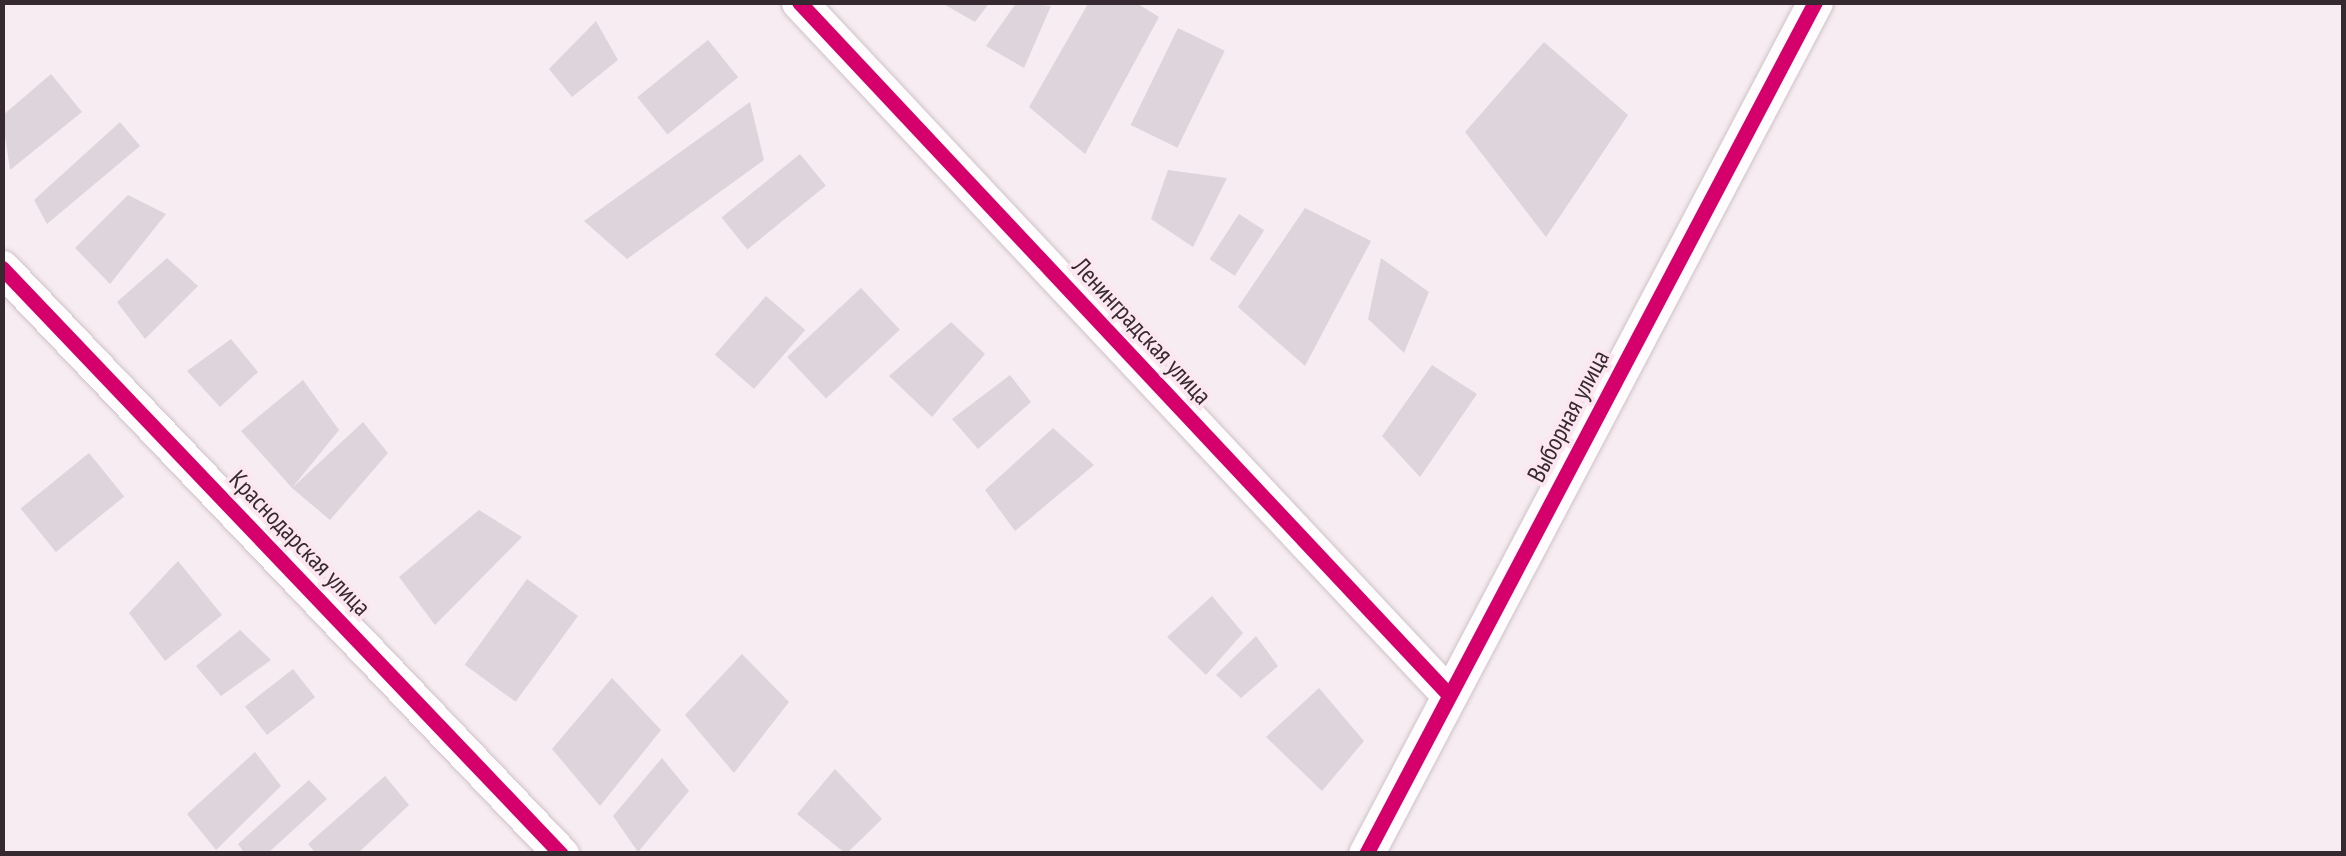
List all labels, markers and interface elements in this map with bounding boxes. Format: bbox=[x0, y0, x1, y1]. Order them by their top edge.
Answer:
street label: Ленинградская улица bbox=[1066, 251, 1218, 411]
street label: Выборная улица bbox=[1521, 345, 1615, 487]
street label: Краснодарская улица bbox=[223, 464, 377, 622]

